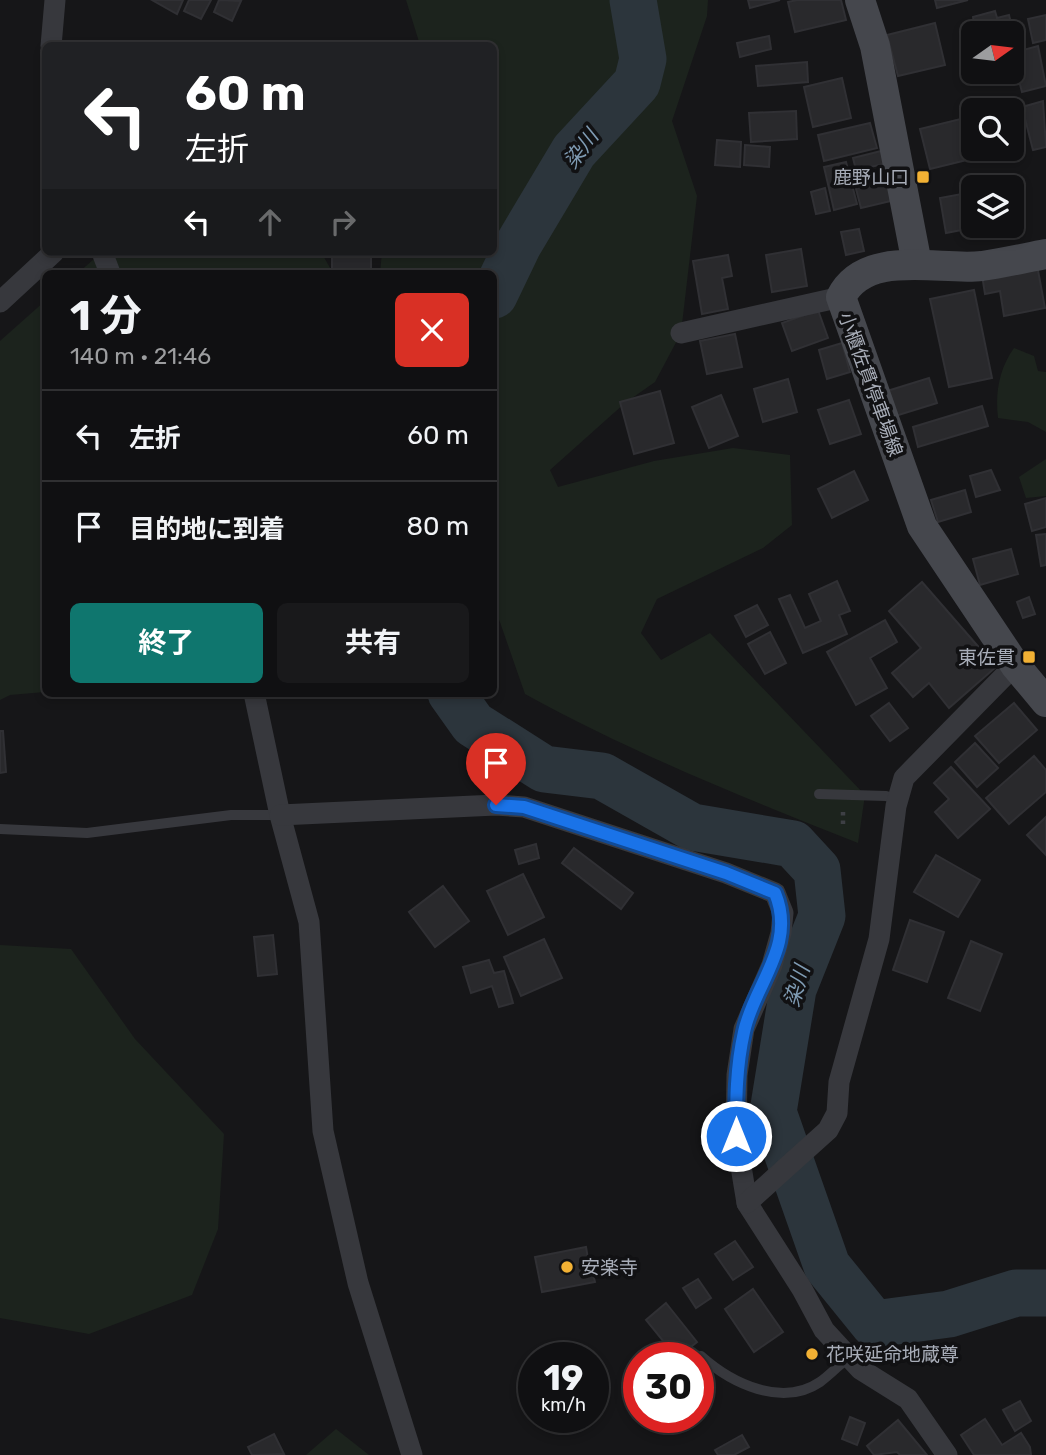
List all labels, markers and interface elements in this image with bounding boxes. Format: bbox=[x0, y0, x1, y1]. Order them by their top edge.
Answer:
north arrow bbox=[961, 21, 1024, 84]
map controls bbox=[961, 21, 1024, 238]
text: 60 m bbox=[185, 64, 306, 122]
icon: left bbox=[70, 70, 161, 161]
button: search bbox=[961, 98, 1024, 161]
water label: 染川 bbox=[558, 123, 604, 173]
text: 左折 bbox=[185, 130, 249, 168]
place label: 鹿野山口 bbox=[833, 166, 909, 189]
marker: 鹿野山口 bbox=[915, 169, 931, 185]
button: layers bbox=[961, 175, 1024, 238]
icon: left bbox=[178, 203, 216, 241]
icon: ahead bbox=[251, 203, 289, 241]
icon: right bbox=[324, 203, 362, 241]
text: 1 分 bbox=[70, 291, 142, 341]
button: close bbox=[395, 293, 469, 367]
street label: 小櫃佐貫停車場線 bbox=[834, 309, 907, 460]
text: 140 m · 21:46 bbox=[70, 342, 211, 370]
icon: left bbox=[70, 417, 108, 455]
text: 60 m bbox=[407, 420, 469, 451]
text: 左折 bbox=[129, 423, 181, 454]
icon: arrive bbox=[70, 508, 108, 546]
text: 80 m bbox=[406, 511, 469, 542]
text: 目的地に到着 bbox=[129, 514, 285, 545]
button: 終了 bbox=[70, 603, 263, 683]
button: 共有 bbox=[277, 603, 469, 683]
place label: 東佐貫 bbox=[958, 646, 1015, 669]
marker: 東佐貫 bbox=[1021, 649, 1037, 665]
pin bbox=[466, 733, 526, 805]
icon: arrive bbox=[477, 744, 515, 782]
water label: 染川 bbox=[779, 960, 815, 1009]
position arrow bbox=[699, 1099, 773, 1173]
place label: 安楽寺 bbox=[581, 1256, 638, 1279]
marker: 安楽寺 bbox=[559, 1259, 575, 1275]
speed limit sign: 30 bbox=[623, 1342, 714, 1433]
place label: 花咲延命地蔵尊 bbox=[826, 1343, 959, 1366]
marker: 花咲延命地蔵尊 bbox=[804, 1346, 820, 1362]
text: 19 bbox=[544, 1357, 583, 1399]
text: km/h bbox=[541, 1394, 586, 1416]

